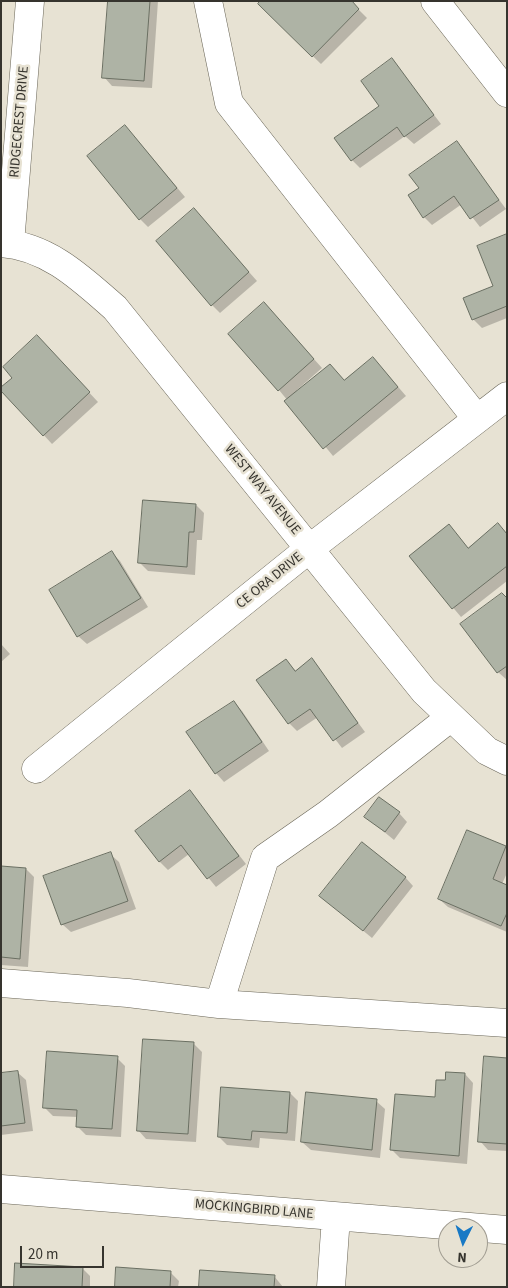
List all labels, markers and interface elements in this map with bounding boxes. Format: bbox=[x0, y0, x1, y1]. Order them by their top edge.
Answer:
street label: RIDGECREST DRIVE bbox=[7, 66, 33, 178]
street label: WEST WAY AVENUE bbox=[220, 441, 304, 539]
street label: CE ORA DRIVE bbox=[233, 549, 307, 613]
street label: MOCKINGBIRD LANE bbox=[194, 1196, 314, 1224]
north arrow bbox=[438, 1218, 488, 1268]
scale bar bbox=[22, 1236, 106, 1268]
text: 20 m bbox=[28, 1244, 58, 1265]
text: N bbox=[457, 1247, 467, 1267]

